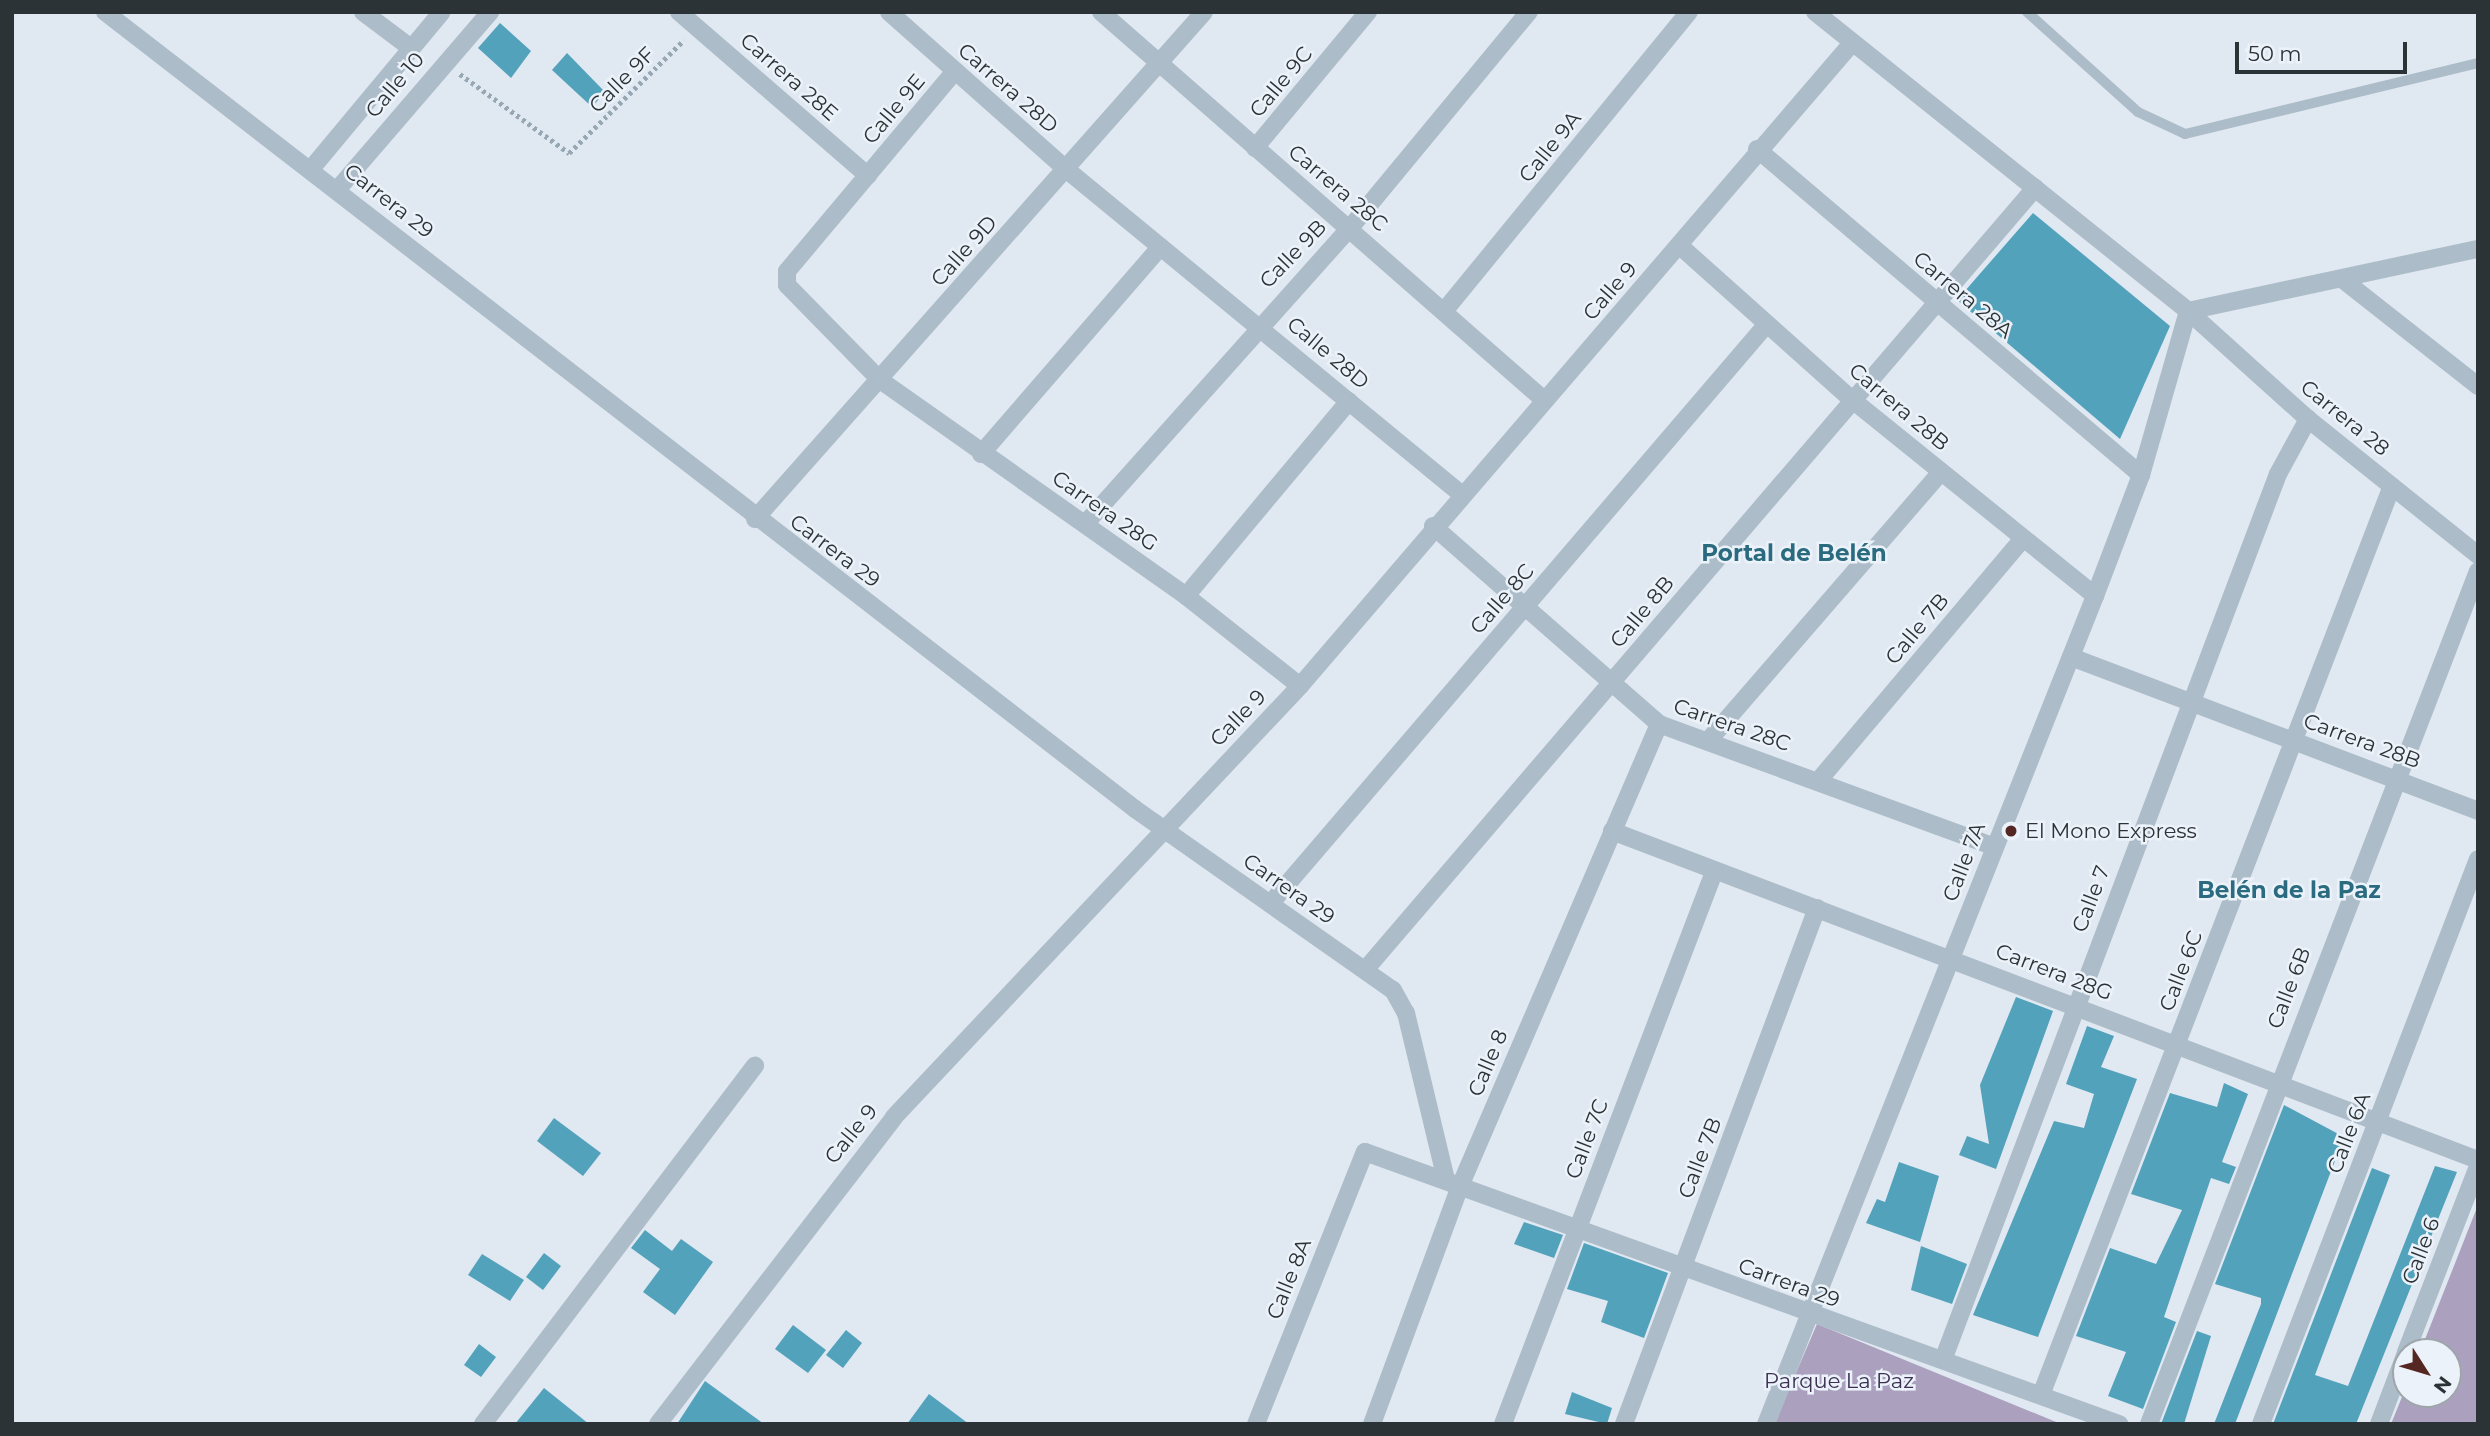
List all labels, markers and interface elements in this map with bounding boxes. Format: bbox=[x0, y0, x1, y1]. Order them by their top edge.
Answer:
street label: Carrera 28E bbox=[735, 28, 843, 126]
scale bar bbox=[2238, 28, 2410, 72]
street label: Carrera 28D bbox=[953, 38, 1063, 138]
text: 50 m bbox=[2248, 41, 2302, 66]
street label: Calle 9F bbox=[584, 42, 660, 118]
street label: Calle 9C bbox=[1244, 42, 1318, 122]
street label: Calle 10 bbox=[360, 47, 430, 123]
street label: Calle 9E bbox=[858, 69, 930, 149]
street label: Calle 9A bbox=[1514, 106, 1586, 188]
street label: Carrera 28C bbox=[1283, 139, 1393, 237]
street label: Carrera 29 bbox=[339, 158, 439, 244]
street label: Calle 9D bbox=[926, 210, 1002, 292]
street label: Calle 9B bbox=[1254, 215, 1332, 293]
street label: Carrera 28A bbox=[1908, 246, 2018, 344]
street label: Calle 9 bbox=[1578, 257, 1642, 325]
street label: Calle 28D bbox=[1282, 311, 1374, 395]
street label: Carrera 28B bbox=[1844, 358, 1954, 456]
street label: Carrera 28 bbox=[2295, 375, 2395, 461]
street label: Carrera 28G bbox=[1047, 465, 1163, 557]
street label: Carrera 29 bbox=[785, 509, 885, 593]
district label: Portal de Belén bbox=[1701, 539, 1887, 567]
street label: Calle 8C bbox=[1465, 559, 1539, 639]
street label: Calle 8B bbox=[1605, 571, 1679, 653]
street label: Calle 7B bbox=[1880, 588, 1954, 670]
street label: Calle 9 bbox=[1205, 684, 1271, 752]
street label: Carrera 28C bbox=[1670, 693, 1794, 757]
street label: Carrera 28B bbox=[2300, 708, 2424, 774]
place label: El Mono Express bbox=[2025, 818, 2197, 844]
street label: Calle 7A bbox=[1937, 819, 1991, 905]
marker: El Mono Express bbox=[2003, 823, 2019, 839]
street label: Carrera 29 bbox=[1238, 848, 1340, 930]
street label: Calle 7 bbox=[2067, 862, 2115, 936]
district label: Belén de la Paz bbox=[2197, 876, 2381, 904]
street label: Calle 6C bbox=[2154, 927, 2208, 1015]
street label: Carrera 28G bbox=[1992, 938, 2116, 1006]
street label: Calle 6B bbox=[2262, 944, 2316, 1032]
street label: Calle 8 bbox=[1463, 1026, 1513, 1100]
street label: Calle 6A bbox=[2322, 1089, 2376, 1177]
street label: Calle 7C bbox=[1560, 1096, 1614, 1182]
street label: Calle 9 bbox=[819, 1099, 883, 1169]
street label: Calle 7B bbox=[1673, 1114, 1727, 1202]
street label: Calle 6 bbox=[2397, 1214, 2445, 1288]
street label: Calle 8A bbox=[1261, 1235, 1317, 1323]
street label: Carrera 29 bbox=[1735, 1253, 1843, 1313]
north arrow bbox=[2392, 1338, 2462, 1408]
park label: Parque La Paz bbox=[1764, 1368, 1914, 1394]
text: N bbox=[2429, 1372, 2456, 1398]

